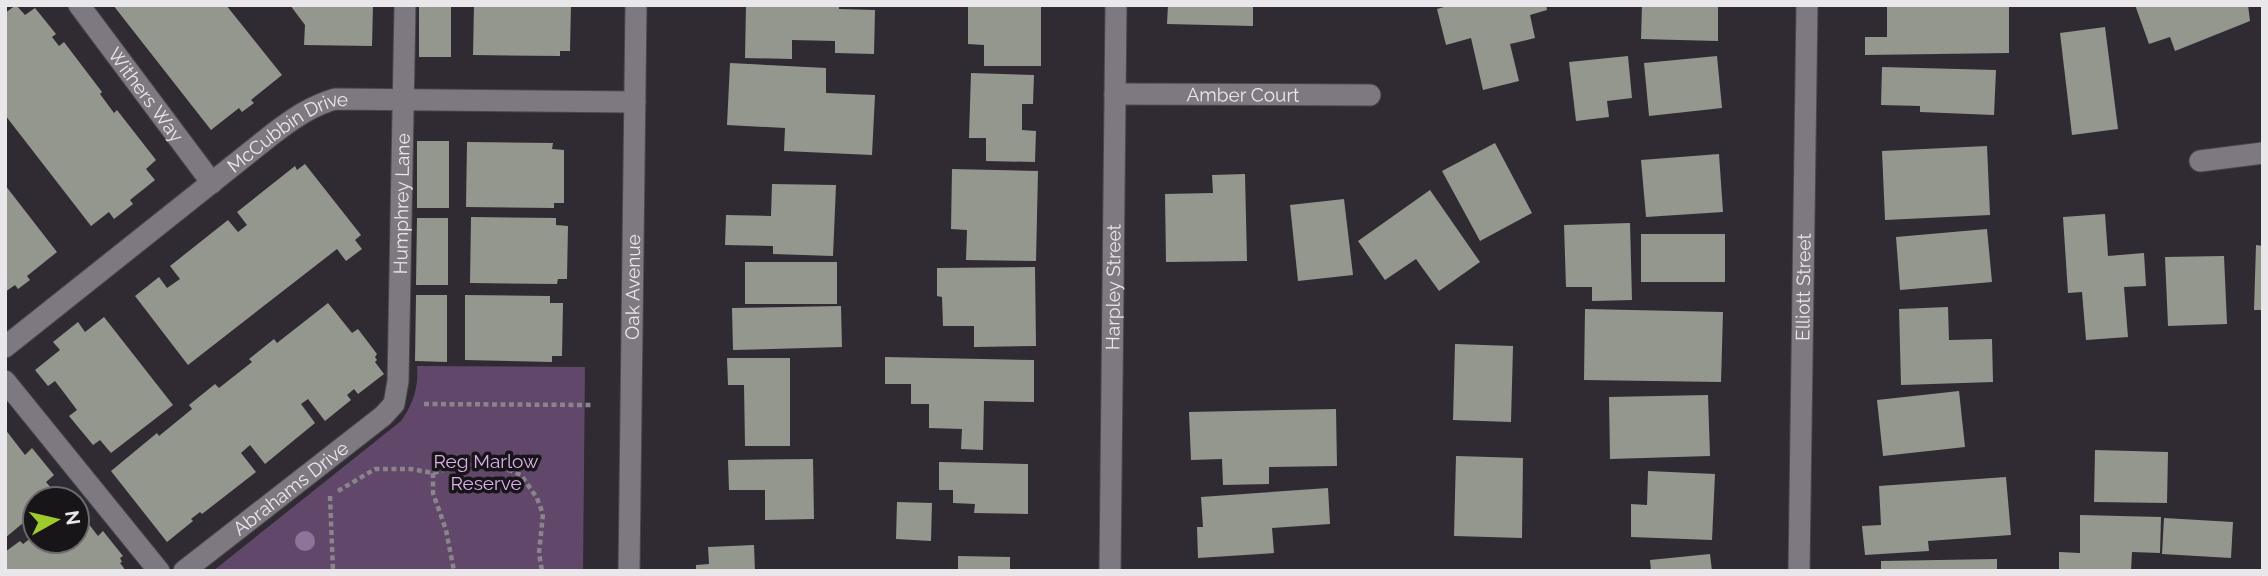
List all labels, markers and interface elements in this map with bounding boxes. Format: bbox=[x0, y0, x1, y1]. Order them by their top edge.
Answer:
street label: Withers Way bbox=[104, 43, 188, 146]
street label: Amber Court bbox=[1186, 83, 1300, 106]
street label: McCubbin Drive bbox=[223, 88, 348, 177]
street label: Humphrey Lane bbox=[389, 133, 414, 275]
street label: Harpley Street bbox=[1101, 223, 1125, 350]
street label: Elliott Street bbox=[1791, 232, 1815, 341]
street label: Oak Avenue bbox=[621, 234, 644, 340]
street label: Abrahams Drive bbox=[229, 436, 352, 540]
park label: Reg Marlow Reserve bbox=[434, 450, 539, 494]
north arrow bbox=[21, 485, 91, 555]
text: N bbox=[61, 509, 85, 526]

